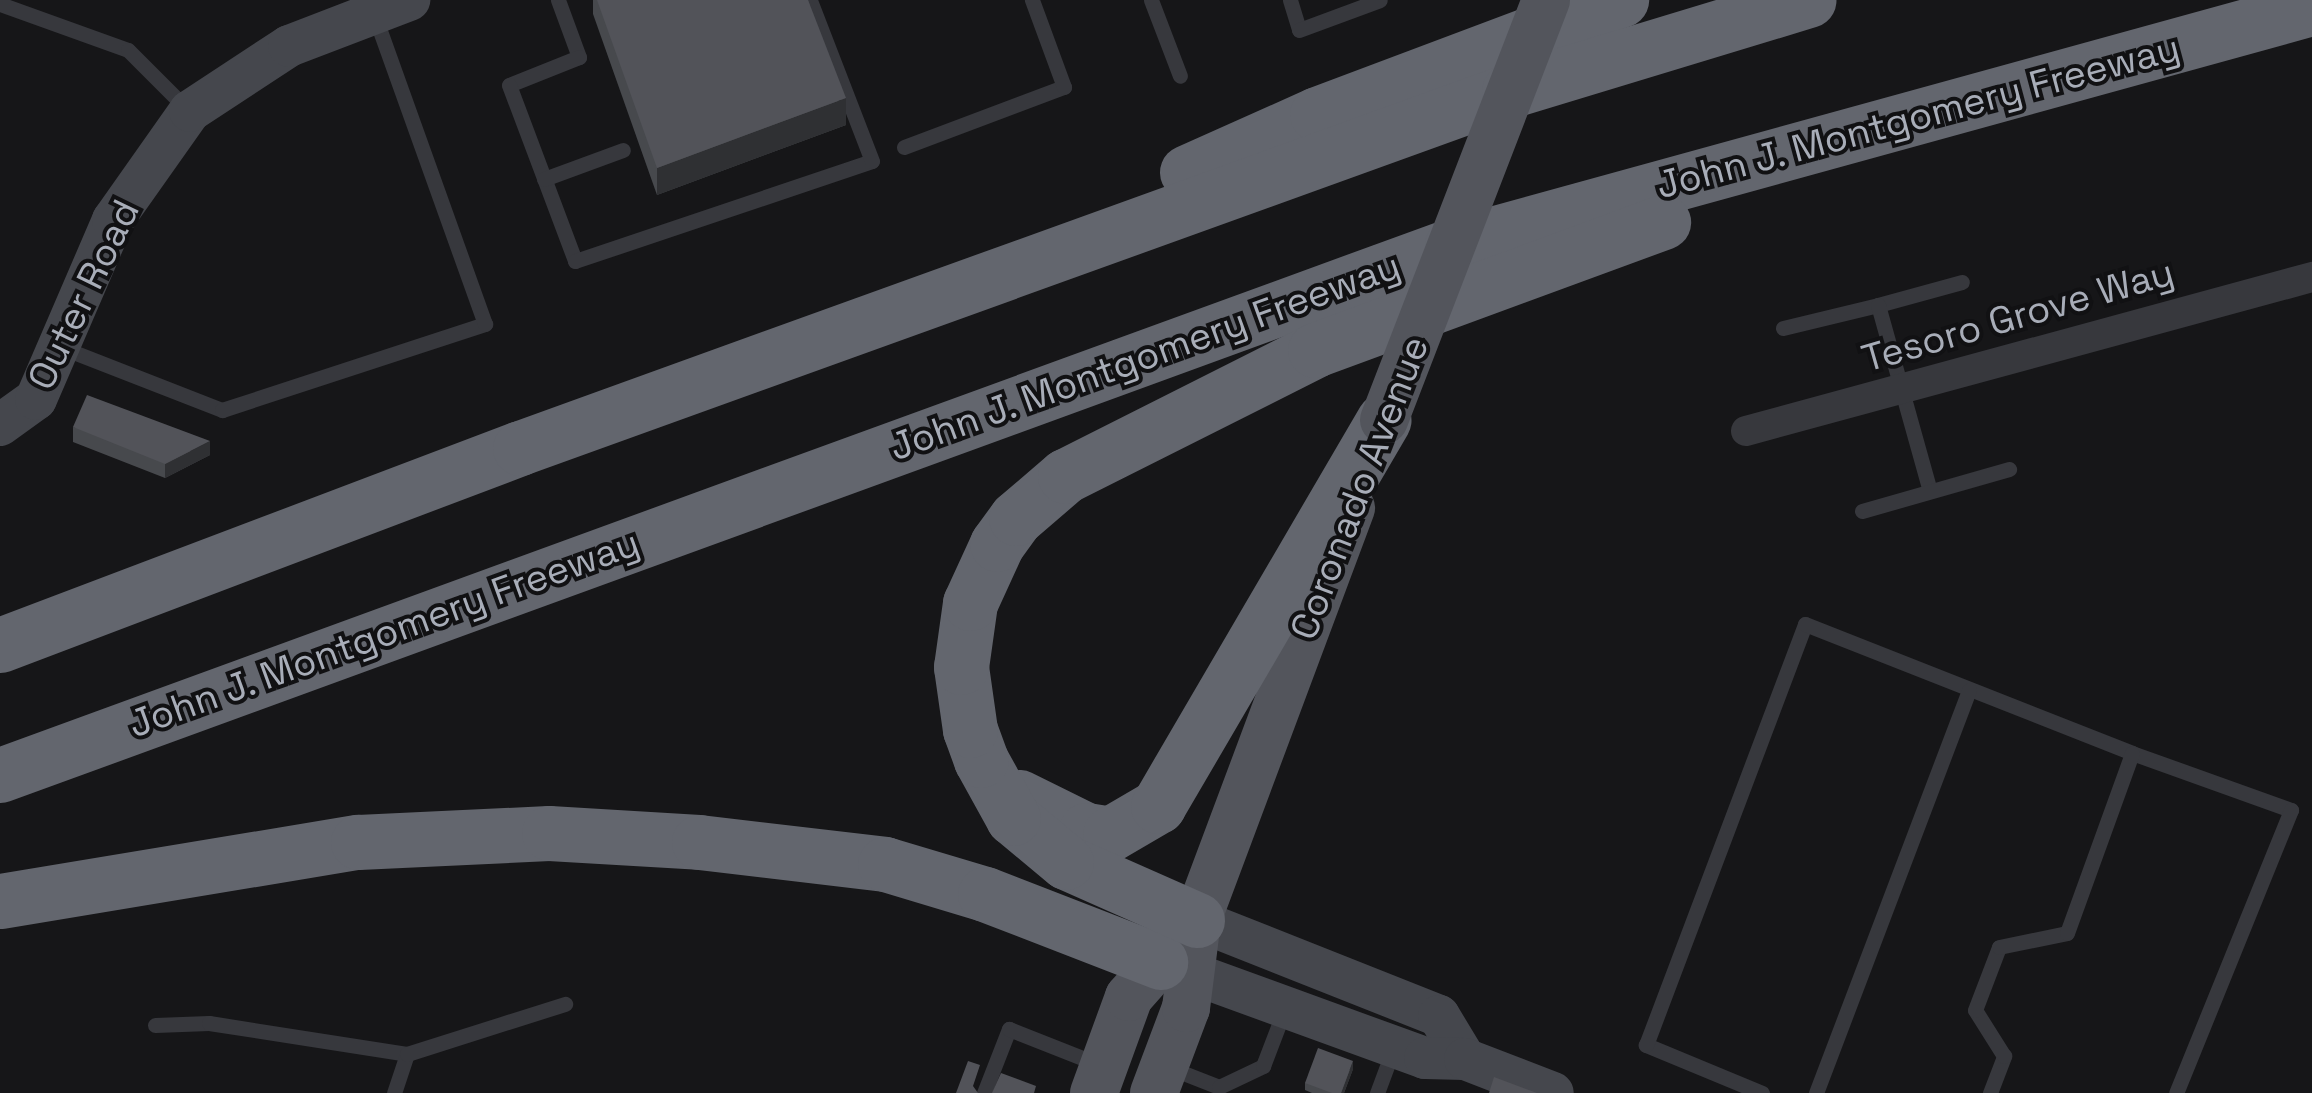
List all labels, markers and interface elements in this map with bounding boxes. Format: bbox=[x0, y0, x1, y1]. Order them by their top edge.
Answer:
street label: John J. Montgomery Freeway bbox=[1651, 25, 2185, 209]
street label: Outer Road bbox=[19, 193, 149, 397]
street label: John J. Montgomery Freeway bbox=[883, 243, 1407, 471]
street label: Tesoro Grove Way bbox=[1857, 250, 2179, 382]
street label: Coronado Avenue bbox=[1281, 330, 1439, 646]
street label: John J. Montgomery Freeway bbox=[122, 520, 646, 748]

